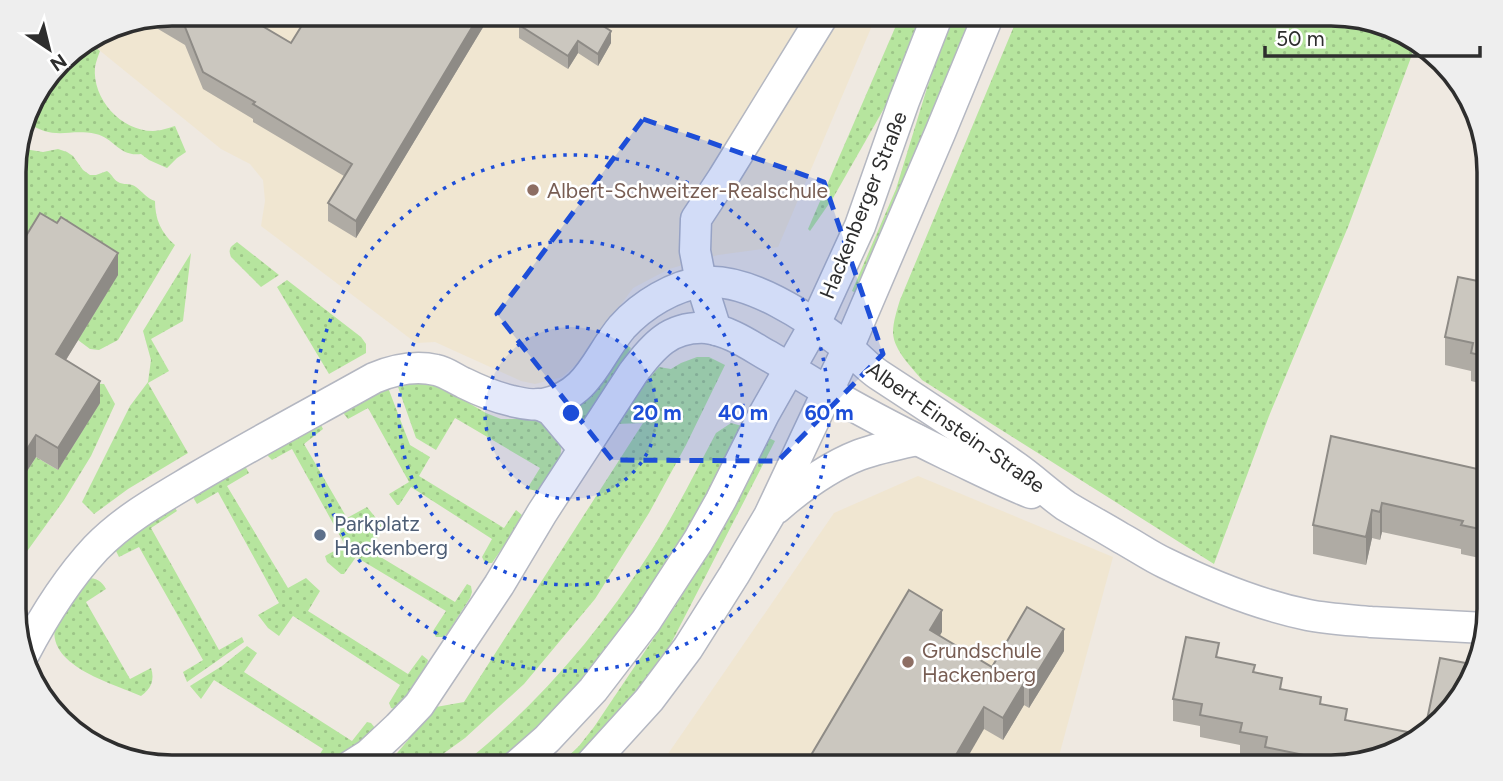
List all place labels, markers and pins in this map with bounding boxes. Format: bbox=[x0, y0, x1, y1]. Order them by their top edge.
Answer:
place label: Albert-Schweitzer-Realschule bbox=[547, 178, 828, 203]
marker: Albert-Schweitzer-Realschule bbox=[525, 182, 541, 198]
centre of rings bbox=[559, 401, 583, 425]
place label: Parkplatz Hackenberg bbox=[334, 511, 448, 560]
marker: Parkplatz Hackenberg bbox=[312, 527, 328, 543]
place label: Grundschule Hackenberg bbox=[922, 638, 1041, 687]
marker: Grundschule Hackenberg bbox=[900, 654, 916, 670]

